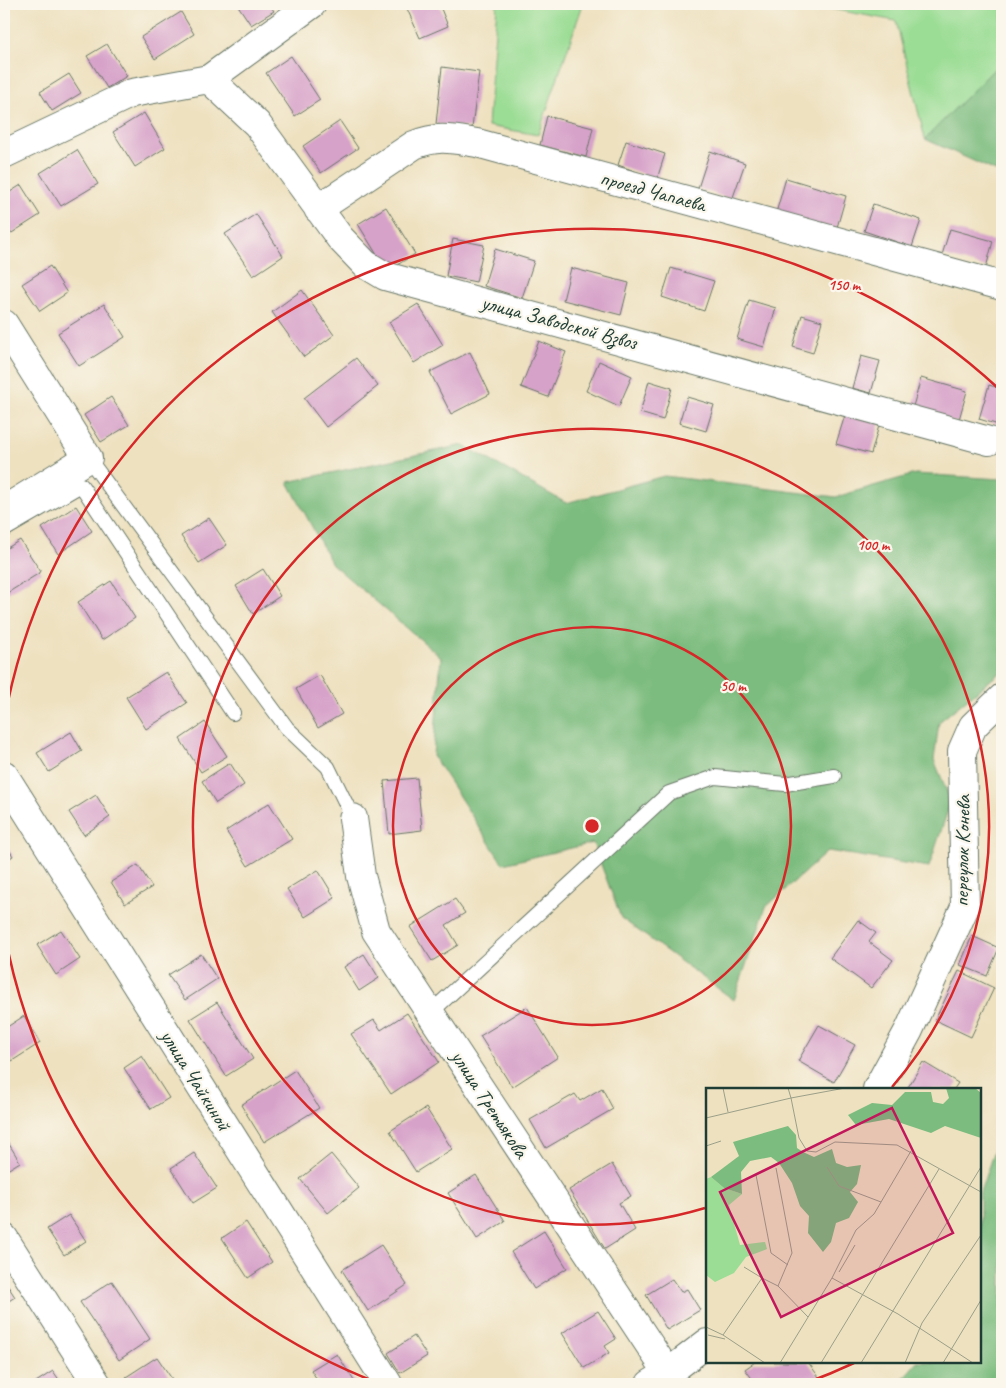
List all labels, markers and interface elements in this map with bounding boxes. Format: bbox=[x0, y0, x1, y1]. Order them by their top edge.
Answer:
street label: проезд Чапаева bbox=[597, 164, 711, 218]
text: 150 m bbox=[828, 276, 862, 295]
street label: улица Заводской Взвоз bbox=[477, 288, 641, 357]
text: 100 m bbox=[857, 536, 891, 555]
text: 50 m bbox=[720, 677, 747, 696]
street label: переулок Конева bbox=[948, 793, 976, 907]
centre of rings bbox=[583, 817, 601, 835]
street label: улица Чайкиной bbox=[154, 1023, 238, 1136]
street label: улица Третьякова bbox=[444, 1044, 535, 1164]
inset map bbox=[706, 1088, 981, 1363]

